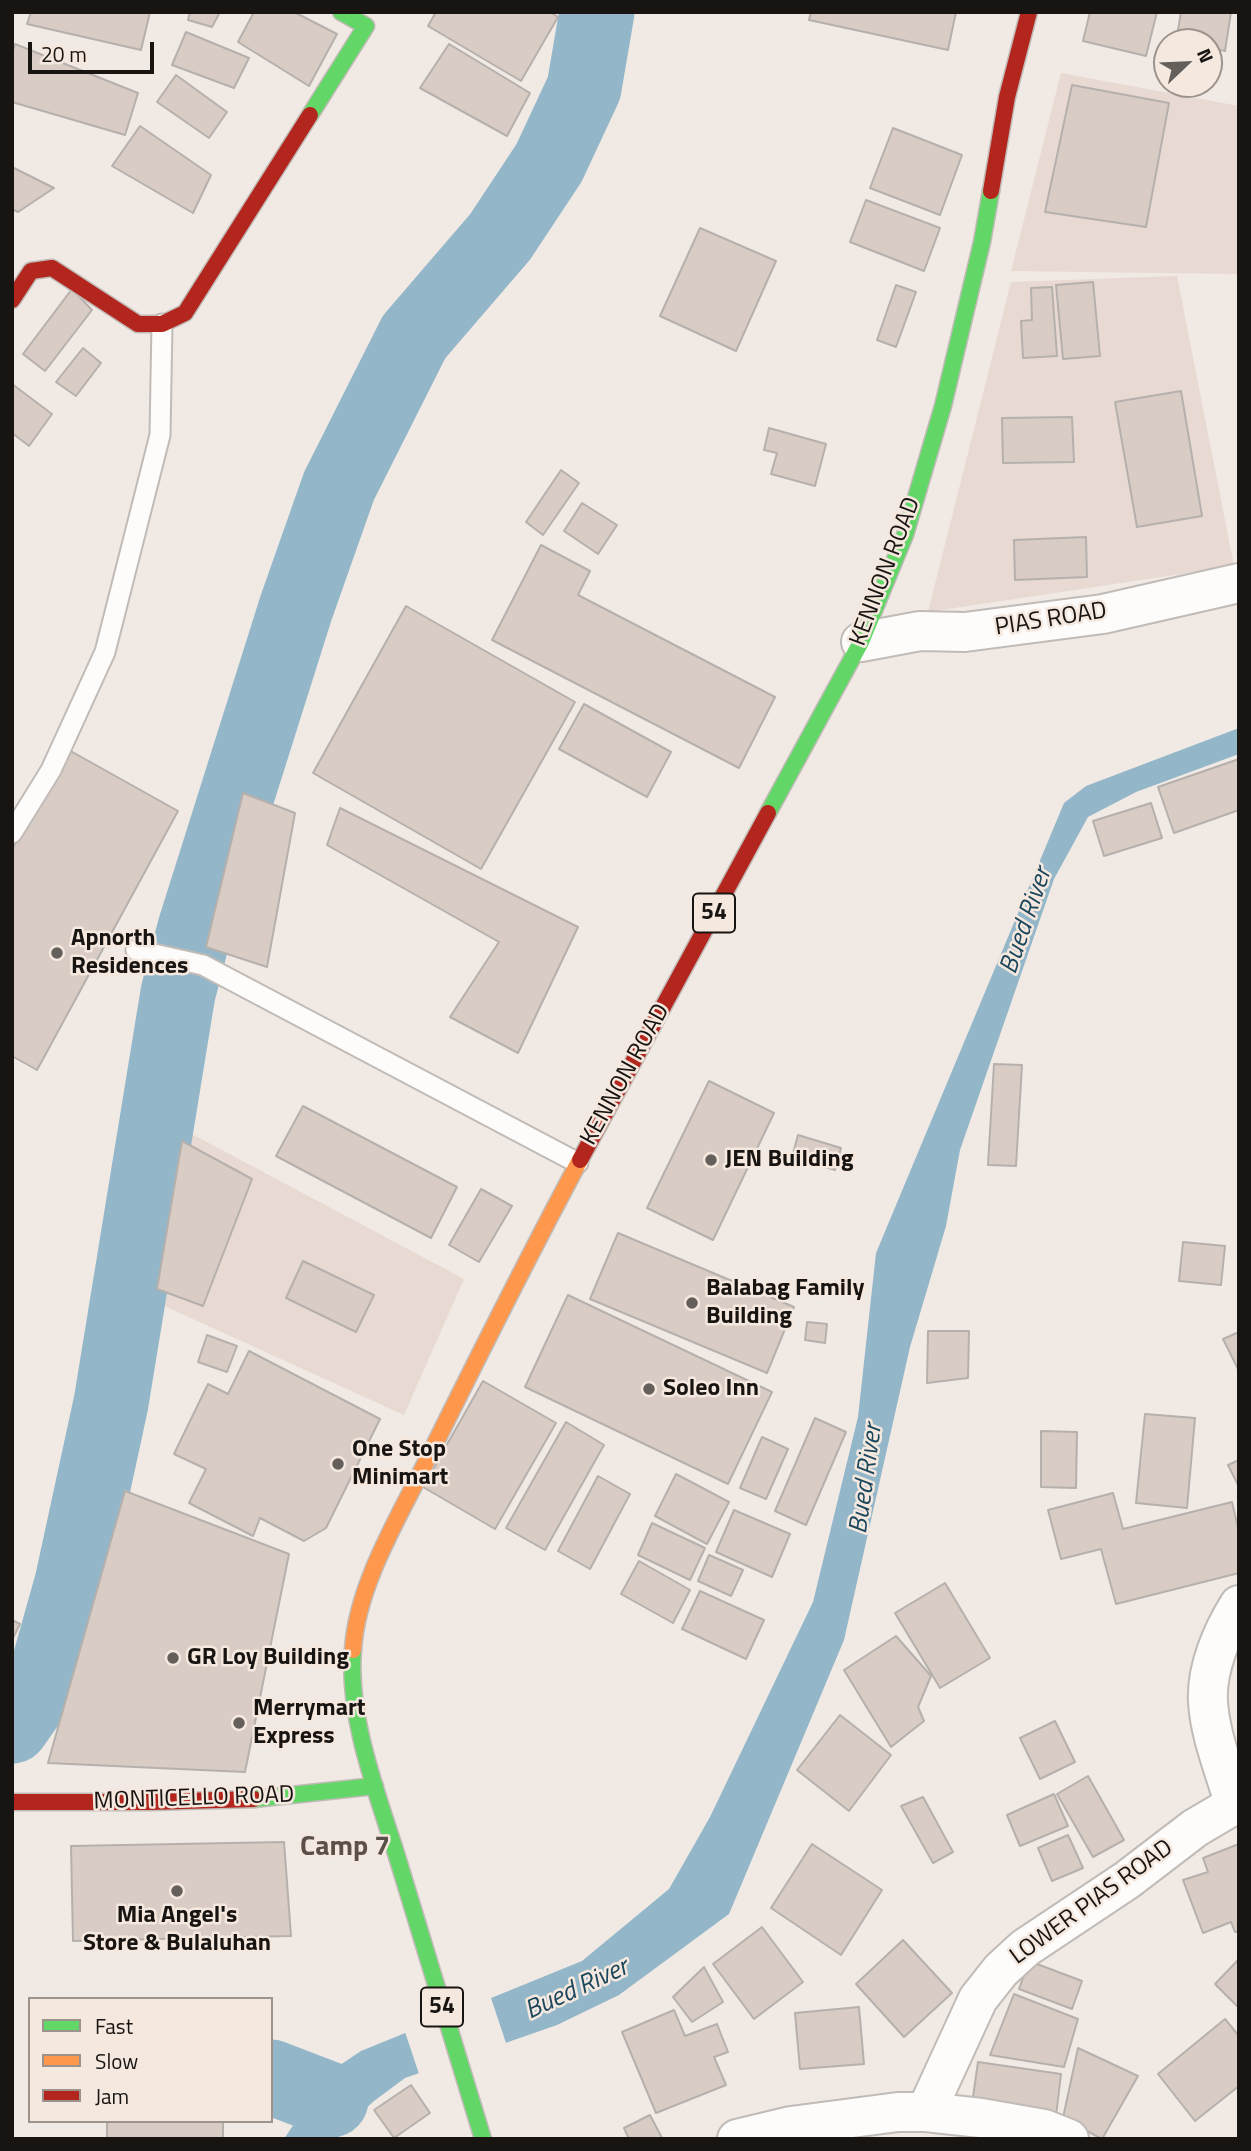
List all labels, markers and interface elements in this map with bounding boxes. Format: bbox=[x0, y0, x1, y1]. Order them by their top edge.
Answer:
scale bar bbox=[32, 28, 158, 72]
north arrow bbox=[1153, 28, 1223, 98]
text: 20 m bbox=[41, 38, 87, 70]
text: N bbox=[1190, 44, 1222, 67]
street label: KENNON ROAD bbox=[844, 494, 928, 650]
street label: PIAS ROAD bbox=[993, 597, 1109, 643]
water label: Bued River bbox=[994, 864, 1060, 978]
road number: 54 bbox=[693, 893, 735, 932]
place label: Apnorth Residences bbox=[71, 925, 188, 981]
marker: Apnorth Residences bbox=[49, 945, 65, 961]
street label: KENNON ROAD bbox=[575, 999, 677, 1151]
place label: JEN Building bbox=[725, 1146, 853, 1174]
marker: JEN Building bbox=[703, 1152, 719, 1168]
place label: Balabag Family Building bbox=[706, 1275, 864, 1331]
marker: Balabag Family Building bbox=[684, 1295, 700, 1311]
place label: Soleo Inn bbox=[663, 1375, 759, 1403]
marker: Soleo Inn bbox=[641, 1381, 657, 1397]
water label: Bued River bbox=[844, 1422, 890, 1536]
place label: One Stop Minimart bbox=[352, 1436, 448, 1492]
marker: One Stop Minimart bbox=[330, 1456, 346, 1472]
place label: GR Loy Building bbox=[187, 1644, 349, 1672]
marker: GR Loy Building bbox=[165, 1650, 181, 1666]
place label: Merrymart Express bbox=[253, 1695, 366, 1751]
marker: Merrymart Express bbox=[231, 1715, 247, 1731]
street label: MONTICELLO ROAD bbox=[93, 1781, 295, 1817]
district label: Camp 7 bbox=[300, 1831, 390, 1865]
street label: LOWER PIAS ROAD bbox=[1005, 1834, 1179, 1972]
marker: Mia Angel's Store & Bulaluhan bbox=[169, 1883, 185, 1899]
place label: Mia Angel's Store & Bulaluhan bbox=[83, 1902, 271, 1958]
water label: Bued River bbox=[520, 1953, 634, 2027]
road number: 54 bbox=[421, 1988, 463, 2026]
legend bbox=[28, 1997, 273, 2123]
text: Fast bbox=[95, 2010, 133, 2042]
text: Slow bbox=[95, 2045, 138, 2077]
text: Jam bbox=[95, 2080, 129, 2112]

